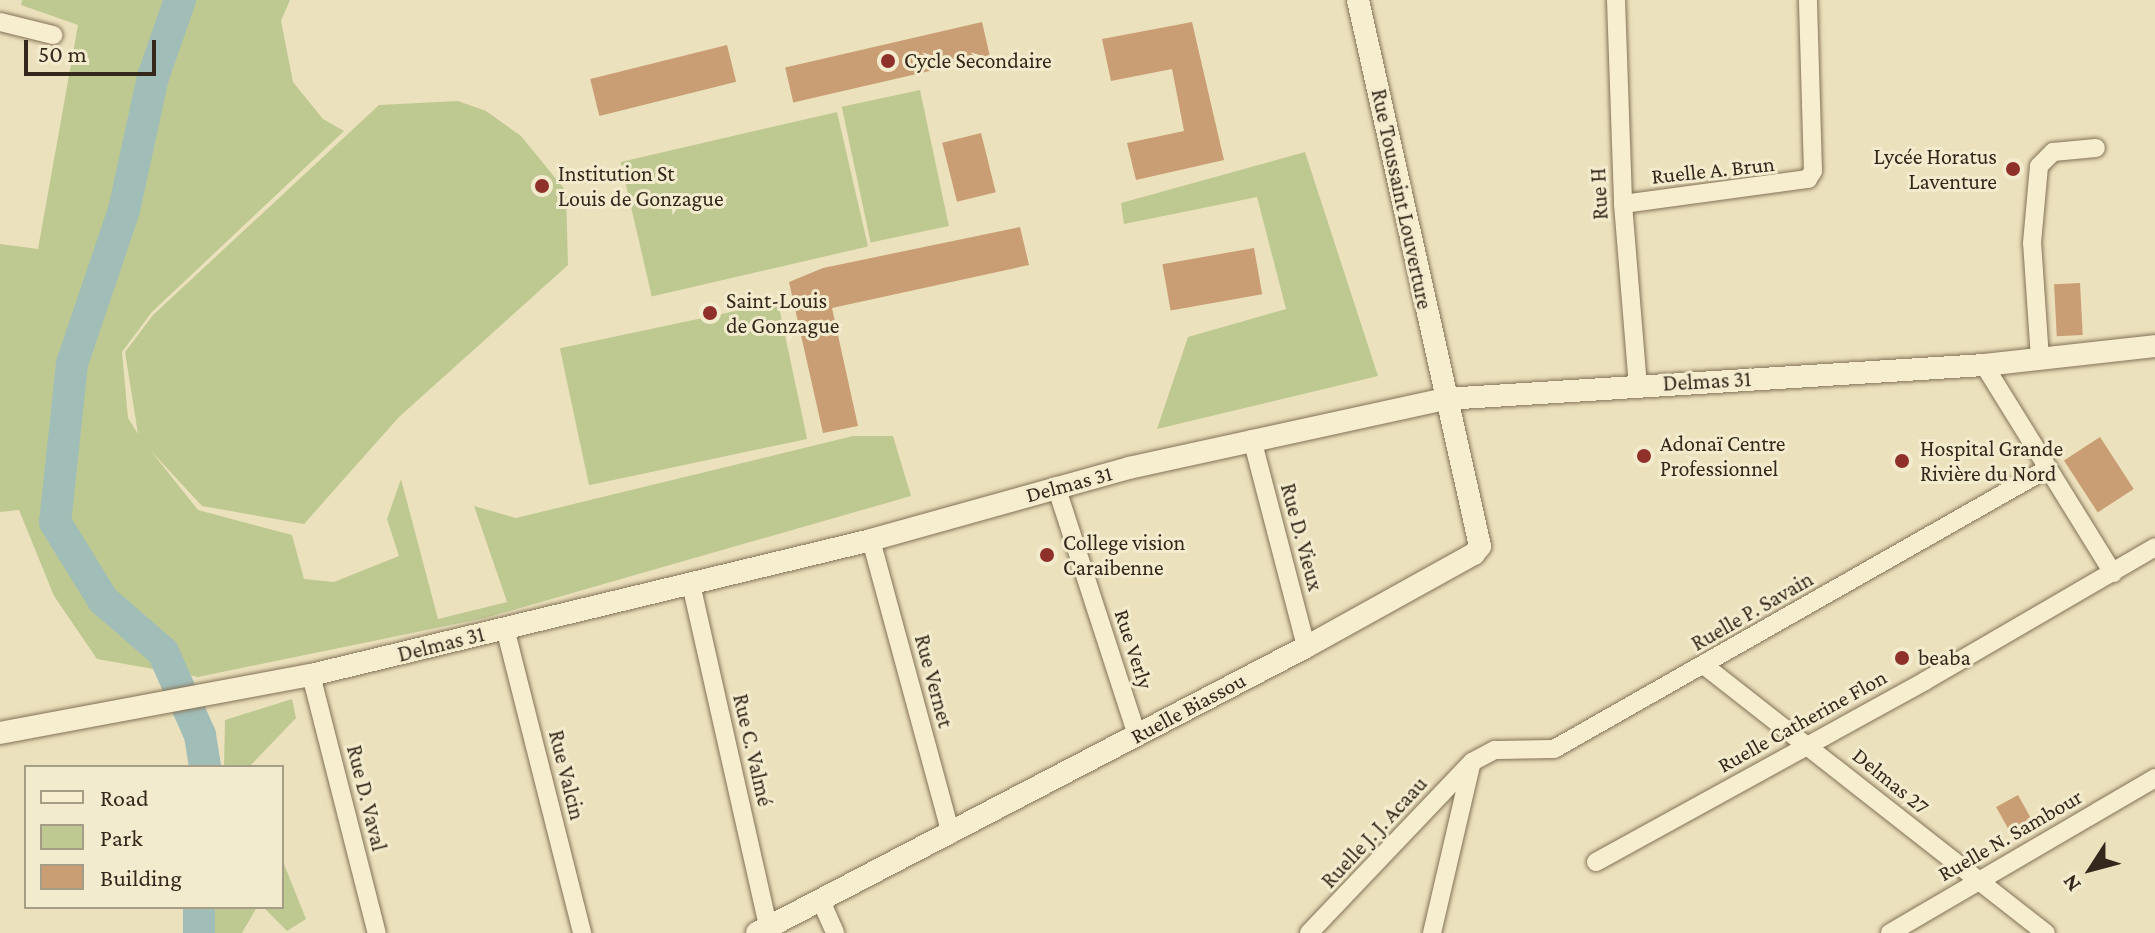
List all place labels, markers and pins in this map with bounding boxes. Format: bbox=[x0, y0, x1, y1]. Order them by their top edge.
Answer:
place label: Cycle Secondaire bbox=[904, 48, 1052, 74]
marker: Cycle Secondaire bbox=[879, 52, 897, 70]
place label: Lycée Horatus Laventure bbox=[1874, 143, 1997, 194]
place label: Institution St Louis de Gonzague bbox=[558, 160, 724, 212]
marker: Lycée Horatus Laventure bbox=[2004, 160, 2022, 178]
marker: Institution St Louis de Gonzague bbox=[533, 177, 551, 195]
place label: Saint-Louis de Gonzague bbox=[726, 287, 840, 338]
marker: Saint-Louis de Gonzague bbox=[701, 304, 719, 322]
place label: Adonaï Centre Professionnel bbox=[1660, 430, 1786, 482]
place label: Hospital Grande Rivière du Nord bbox=[1920, 435, 2063, 486]
marker: Adonaï Centre Professionnel bbox=[1635, 447, 1653, 465]
marker: Hospital Grande Rivière du Nord bbox=[1891, 450, 1913, 472]
place label: College vision Caraibenne bbox=[1063, 529, 1185, 580]
marker: College vision Caraibenne bbox=[1038, 546, 1056, 564]
place label: beaba bbox=[1918, 645, 1971, 671]
marker: beaba bbox=[1893, 649, 1911, 667]

